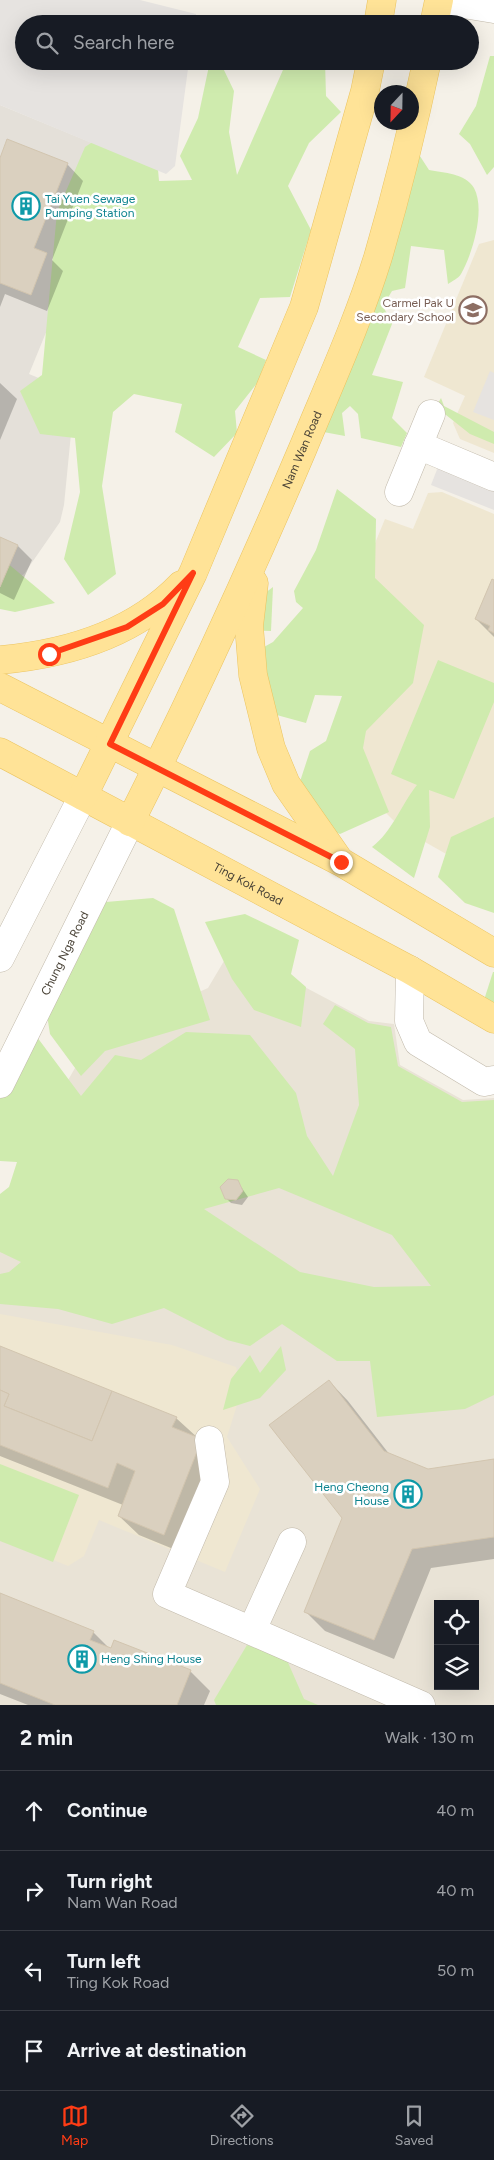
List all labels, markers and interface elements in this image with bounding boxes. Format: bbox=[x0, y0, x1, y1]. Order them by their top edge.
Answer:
search box bbox=[15, 15, 479, 70]
icon: search bbox=[33, 29, 61, 57]
text: Search here bbox=[73, 31, 175, 54]
north arrow bbox=[374, 85, 419, 130]
building icon: Tai Yuen Sewage Pumping Station bbox=[11, 191, 41, 221]
place label: Tai Yuen Sewage Pumping Station bbox=[45, 192, 136, 220]
school or university icon: Carmel Pak U Secondary School bbox=[458, 295, 488, 325]
place label: Carmel Pak U Secondary School bbox=[356, 296, 454, 324]
street label: Nam Wan Road bbox=[279, 409, 325, 491]
route start bbox=[38, 643, 61, 666]
route end bbox=[330, 851, 353, 874]
street label: Ting Kok Road bbox=[211, 860, 285, 908]
street label: Chung Nga Road bbox=[38, 909, 92, 997]
building icon: Heng Cheong House bbox=[393, 1479, 423, 1509]
place label: Heng Cheong House bbox=[314, 1480, 389, 1508]
map controls bbox=[434, 1600, 479, 1690]
button: locate bbox=[434, 1600, 479, 1645]
building icon: Heng Shing House bbox=[67, 1644, 97, 1674]
button: layers bbox=[434, 1645, 479, 1690]
place label: Heng Shing House bbox=[101, 1652, 202, 1666]
text: 2 min bbox=[20, 1725, 73, 1750]
text: Walk · 130 m bbox=[385, 1728, 474, 1747]
icon: ahead bbox=[20, 1797, 48, 1825]
text: Continue bbox=[67, 1799, 147, 1822]
text: 40 m bbox=[436, 1801, 474, 1820]
text: Turn right bbox=[67, 1870, 153, 1893]
icon: right bbox=[20, 1877, 48, 1905]
text: 40 m bbox=[436, 1881, 474, 1900]
text: Nam Wan Road bbox=[67, 1893, 178, 1912]
text: Turn left bbox=[67, 1950, 141, 1973]
icon: left bbox=[20, 1957, 48, 1985]
text: 50 m bbox=[437, 1961, 474, 1980]
text: Ting Kok Road bbox=[67, 1973, 169, 1992]
icon: arrive bbox=[20, 2037, 48, 2065]
text: Arrive at destination bbox=[67, 2039, 246, 2062]
tab: Map bbox=[61, 2102, 89, 2149]
tab: Directions bbox=[210, 2102, 274, 2149]
tab: Saved bbox=[395, 2102, 433, 2149]

